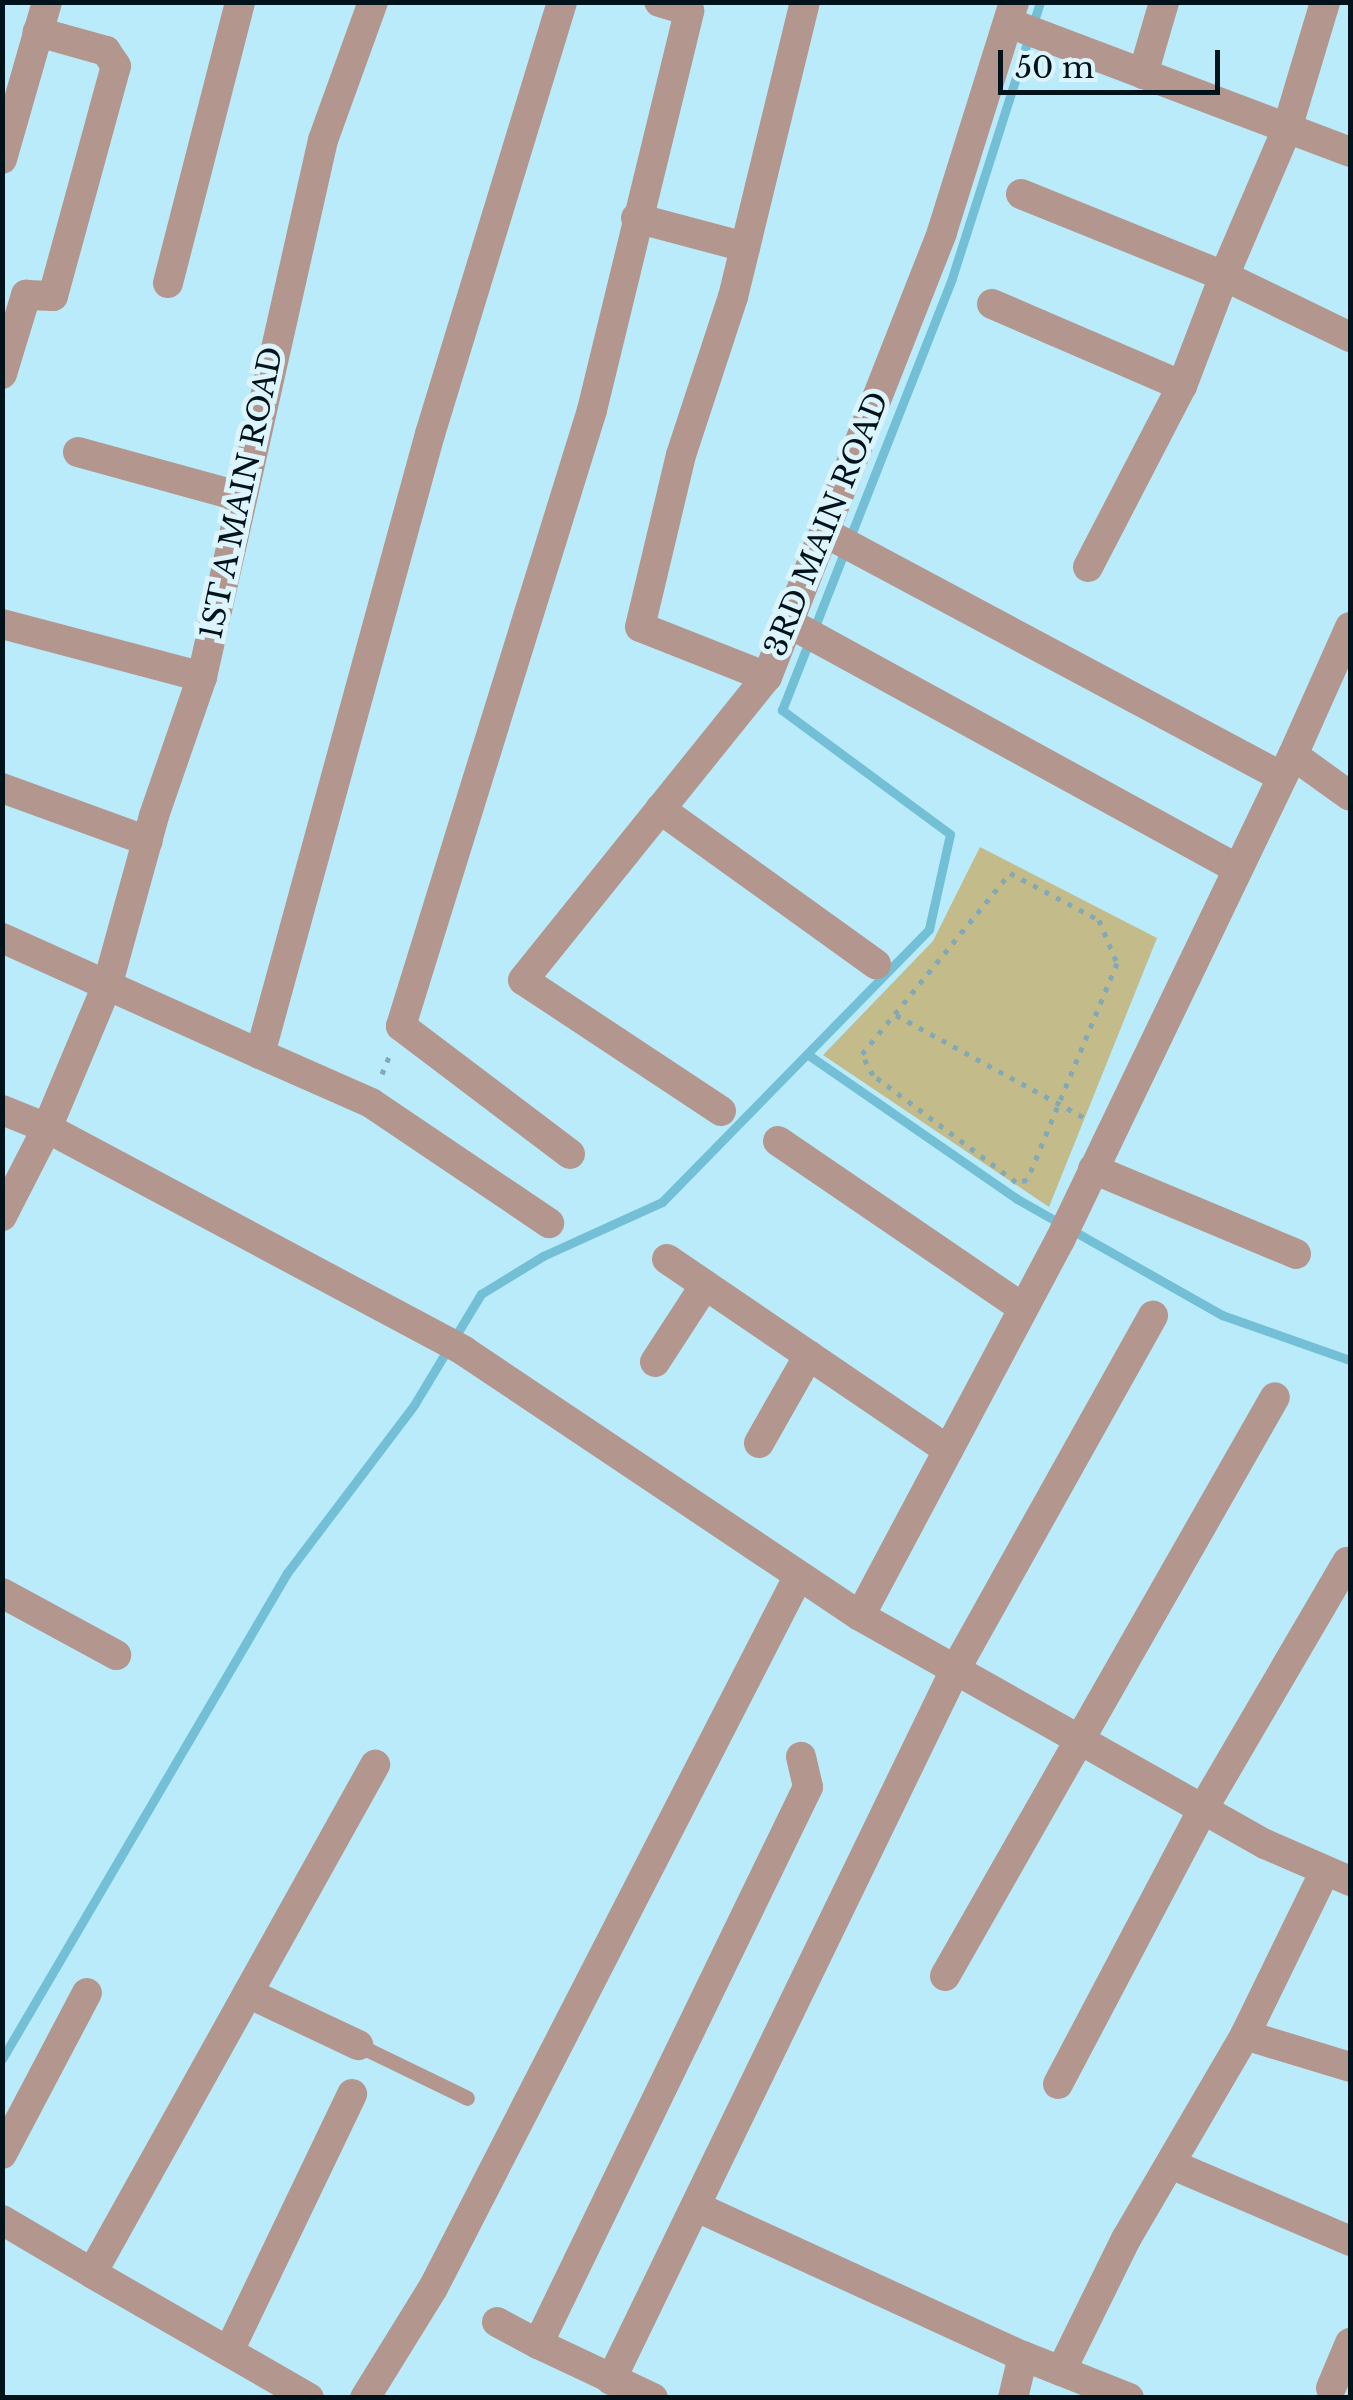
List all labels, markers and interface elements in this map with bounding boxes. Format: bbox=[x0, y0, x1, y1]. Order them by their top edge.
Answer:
scale bar bbox=[1003, 30, 1226, 92]
text: 50 m bbox=[1015, 49, 1094, 86]
street label: 1ST A MAIN ROAD bbox=[193, 342, 291, 644]
street label: 3RD MAIN ROAD bbox=[758, 387, 896, 661]

